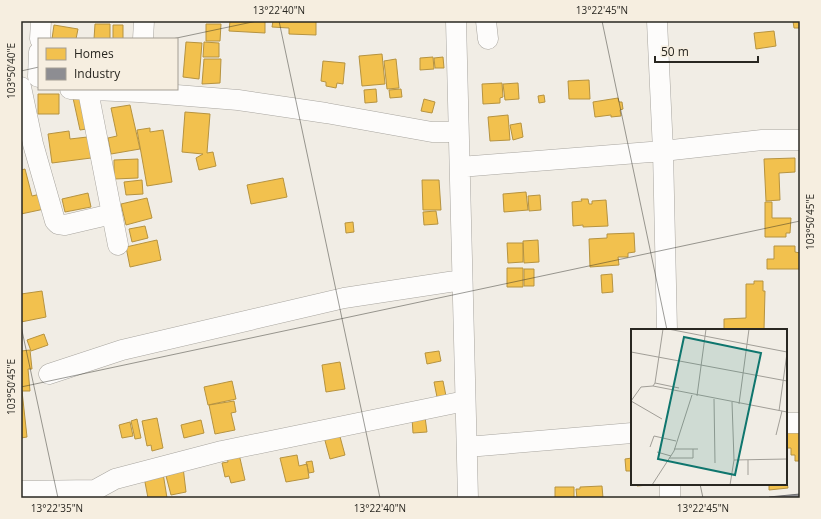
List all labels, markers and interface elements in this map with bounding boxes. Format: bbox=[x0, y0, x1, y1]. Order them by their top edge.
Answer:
text: 13°22'40"N bbox=[253, 3, 305, 17]
text: 13°22'45"N bbox=[576, 3, 628, 17]
legend bbox=[38, 38, 178, 90]
scale bar bbox=[655, 38, 758, 64]
text: 103°50'40"E bbox=[4, 43, 18, 99]
text: 50 m bbox=[661, 43, 689, 60]
text: Homes bbox=[74, 45, 114, 62]
text: Industry bbox=[74, 65, 121, 82]
text: 103°50'45"E bbox=[803, 194, 817, 250]
inset map bbox=[631, 329, 787, 485]
text: 103°50'45"E bbox=[4, 359, 18, 415]
text: 13°22'35"N bbox=[31, 501, 83, 515]
text: 13°22'40"N bbox=[354, 501, 406, 515]
text: 13°22'45"N bbox=[677, 501, 729, 515]

